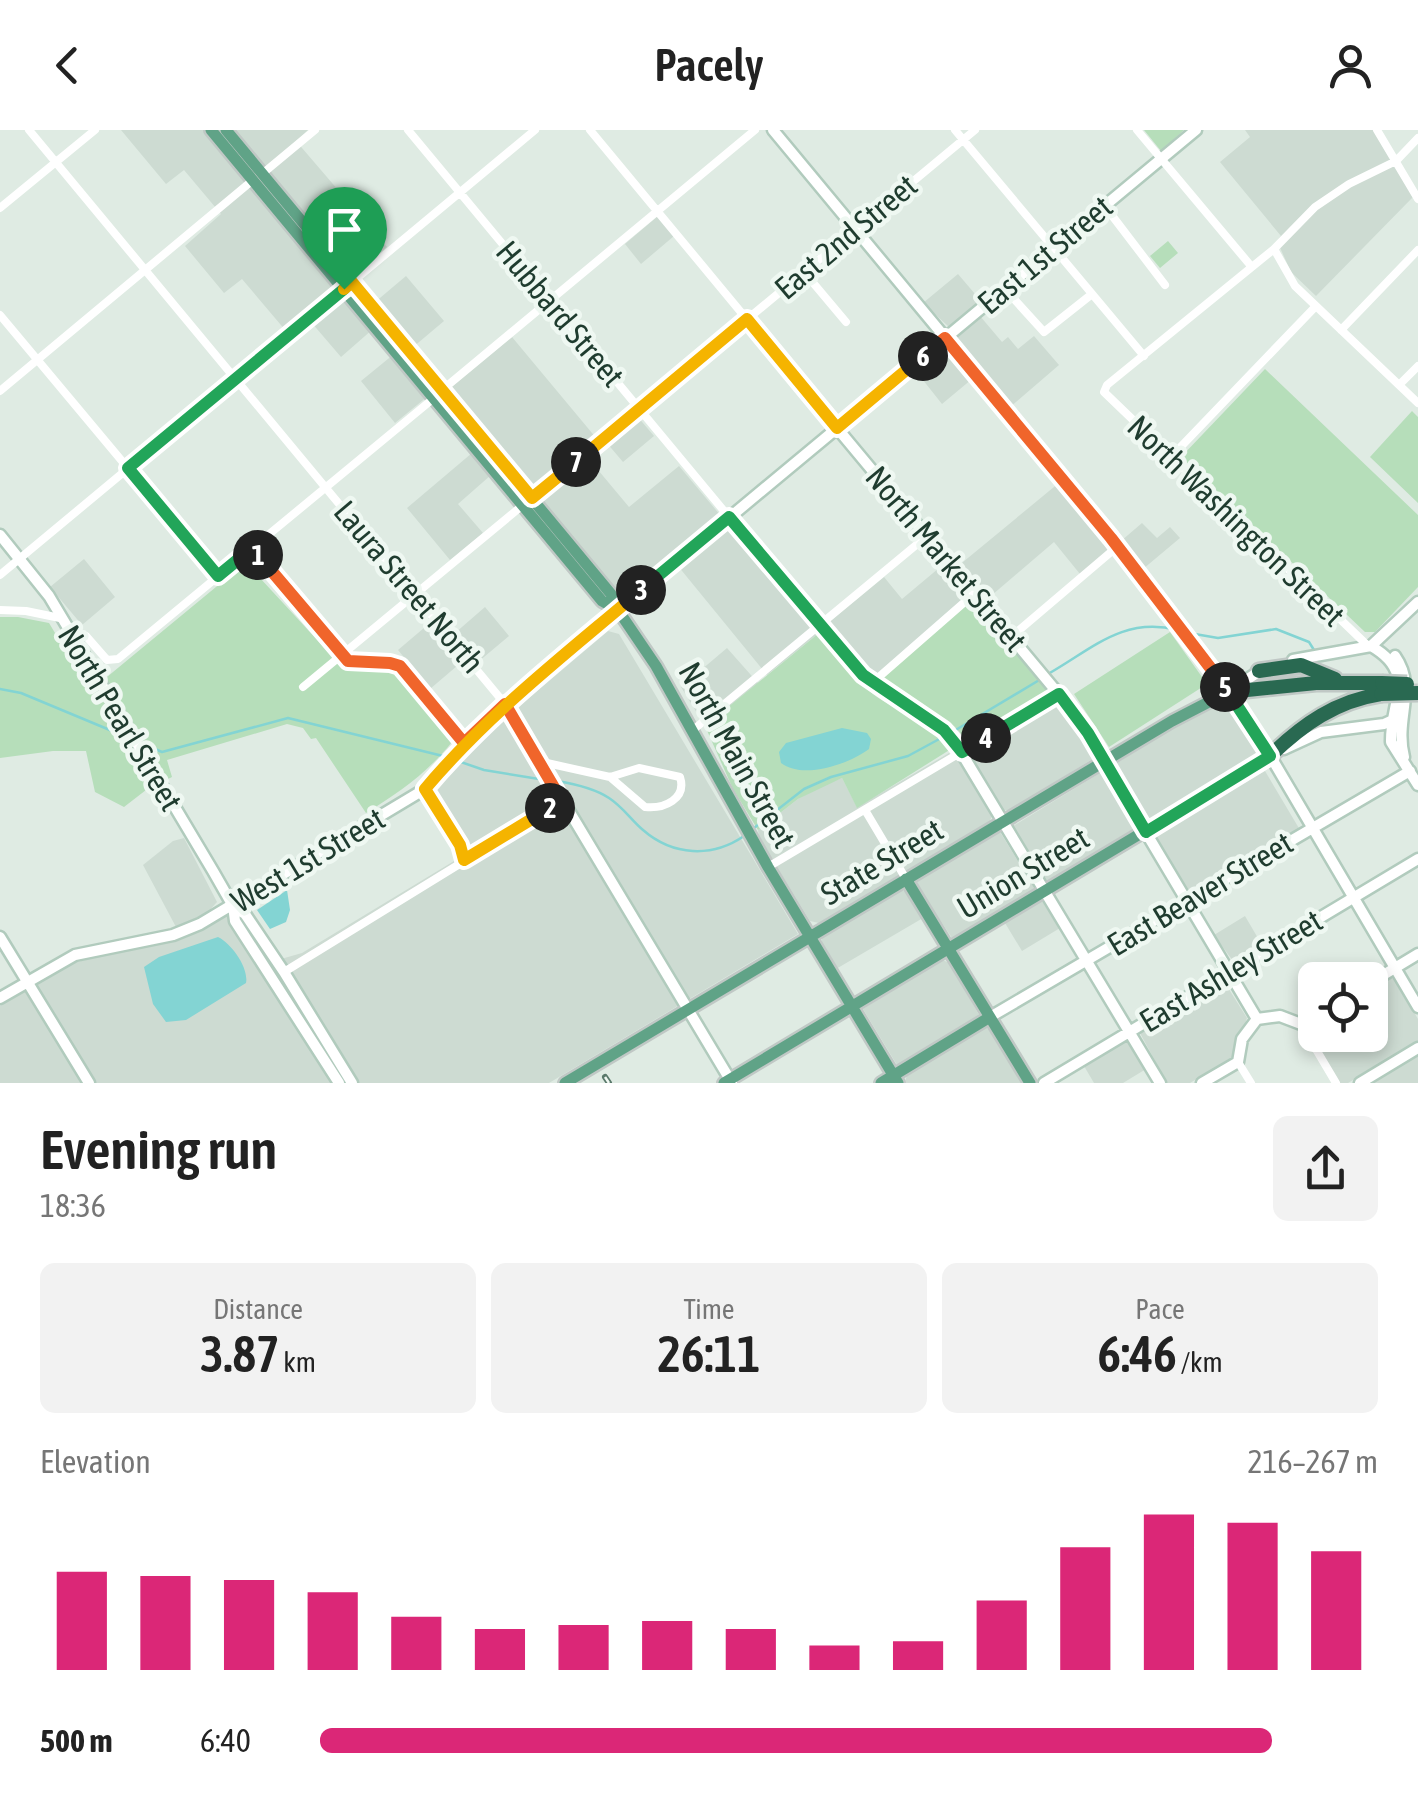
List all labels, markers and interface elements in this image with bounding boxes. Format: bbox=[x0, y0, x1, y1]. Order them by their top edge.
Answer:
icon: back bbox=[40, 38, 95, 93]
icon: person bbox=[1323, 38, 1378, 93]
text: Pacely bbox=[654, 39, 764, 91]
street label: East 2nd Street bbox=[767, 167, 924, 307]
pin bbox=[302, 187, 387, 290]
street label: East 1st Street bbox=[970, 188, 1119, 321]
icon: arrive bbox=[317, 202, 372, 257]
street label: Hubbard Street bbox=[489, 233, 632, 394]
pin: 6 bbox=[898, 331, 948, 381]
text: 6 bbox=[916, 340, 930, 372]
street label: North Washington Street bbox=[1120, 408, 1352, 634]
pin: 7 bbox=[551, 437, 601, 487]
text: 7 bbox=[569, 446, 583, 478]
street label: North Market Street bbox=[858, 459, 1034, 659]
street label: Laura Street North bbox=[327, 493, 492, 680]
pin: 1 bbox=[233, 530, 283, 580]
text: 1 bbox=[251, 539, 265, 571]
pin: 3 bbox=[616, 565, 666, 615]
text: 3 bbox=[634, 574, 648, 606]
street label: North Pearl Street bbox=[51, 618, 190, 817]
street label: North Main Street bbox=[671, 656, 804, 854]
pin: 5 bbox=[1200, 662, 1250, 712]
text: 5 bbox=[1218, 671, 1232, 703]
pin: 4 bbox=[961, 713, 1011, 763]
text: 4 bbox=[979, 722, 993, 754]
pin: 2 bbox=[525, 783, 575, 833]
text: 2 bbox=[543, 792, 557, 824]
street label: West 1st Street bbox=[225, 799, 391, 920]
street label: State Street bbox=[814, 811, 949, 912]
street label: Union Street bbox=[950, 819, 1095, 926]
street label: East Beaver Street bbox=[1100, 824, 1299, 963]
street label: East Ashley Street bbox=[1133, 902, 1329, 1039]
map controls bbox=[1298, 962, 1388, 1052]
button: locate bbox=[1298, 962, 1388, 1052]
button: share bbox=[1273, 1116, 1378, 1221]
text: Evening run bbox=[40, 1118, 277, 1181]
text: 18:36 bbox=[40, 1187, 106, 1224]
text: Distance bbox=[213, 1293, 303, 1325]
text: Time bbox=[683, 1293, 735, 1325]
text: Pace bbox=[1135, 1293, 1185, 1325]
text: 3.87 bbox=[200, 1325, 280, 1383]
text: 26:11 bbox=[658, 1325, 760, 1383]
text: 6:46 bbox=[1097, 1325, 1177, 1383]
text: km bbox=[280, 1346, 316, 1378]
text: /km bbox=[1177, 1346, 1223, 1378]
text: Elevation bbox=[40, 1443, 151, 1480]
text: 216–267 m bbox=[1248, 1443, 1378, 1480]
text: 500 m bbox=[40, 1722, 113, 1759]
text: 6:40 bbox=[200, 1722, 251, 1759]

